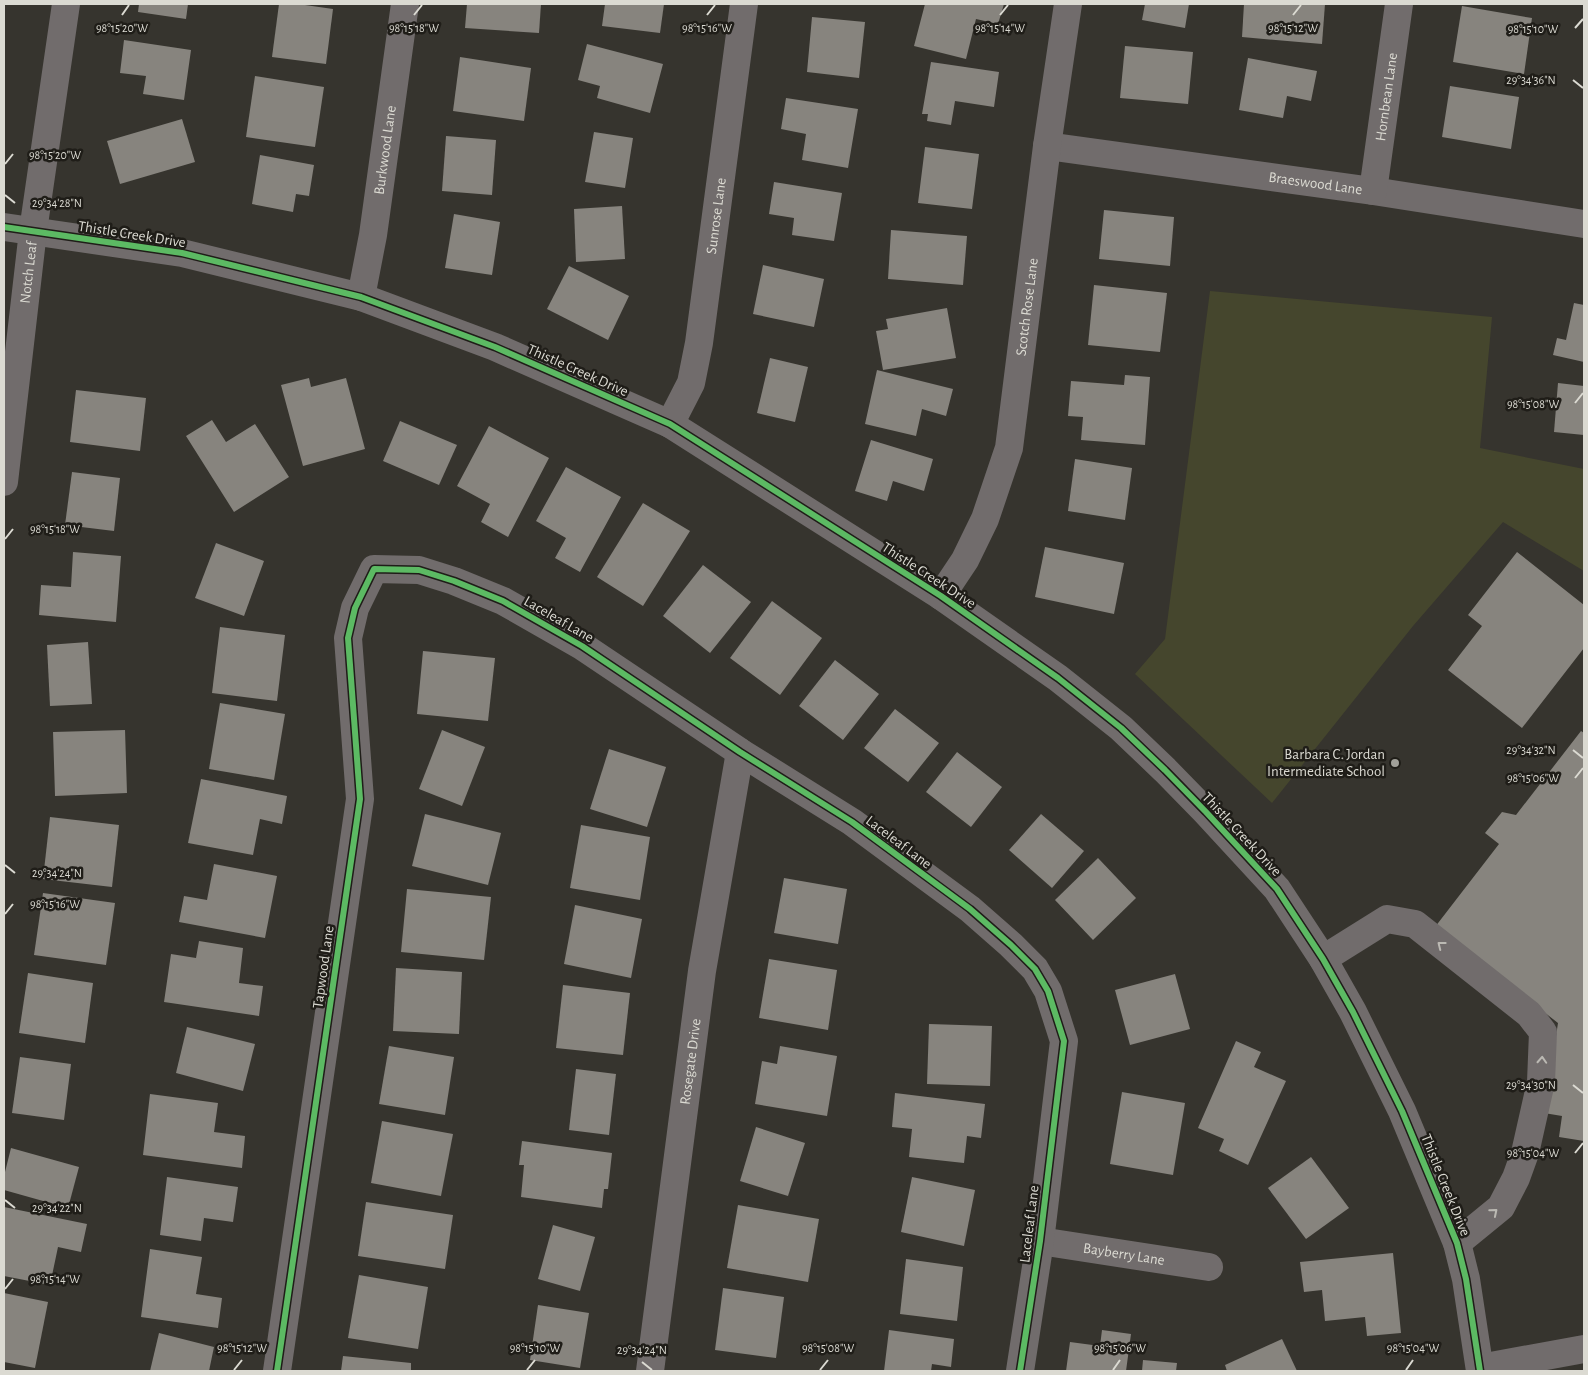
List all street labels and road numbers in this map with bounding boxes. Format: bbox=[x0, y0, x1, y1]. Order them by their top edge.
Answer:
street label: Hornbean Lane bbox=[1373, 52, 1400, 142]
street label: Burkwood Lane bbox=[372, 104, 399, 196]
street label: Braeswood Lane bbox=[1267, 170, 1363, 197]
street label: Sunrose Lane bbox=[704, 177, 729, 255]
street label: Thistle Creek Drive bbox=[77, 219, 187, 250]
street label: Notch Leaf bbox=[18, 239, 40, 304]
street label: Scotch Rose Lane bbox=[1014, 257, 1041, 357]
street label: Thistle Creek Drive bbox=[525, 341, 631, 399]
street label: Thistle Creek Drive bbox=[879, 540, 978, 611]
street label: Laceleaf Lane bbox=[521, 593, 596, 645]
street label: Thistle Creek Drive bbox=[1199, 789, 1284, 879]
street label: Laceleaf Lane bbox=[863, 813, 934, 872]
street label: Tapwood Lane bbox=[310, 925, 337, 1009]
street label: Rosegate Drive bbox=[678, 1018, 704, 1106]
street label: Thistle Creek Drive bbox=[1418, 1132, 1473, 1238]
street label: Laceleaf Lane bbox=[1017, 1184, 1042, 1264]
street label: Bayberry Lane bbox=[1082, 1241, 1166, 1268]

